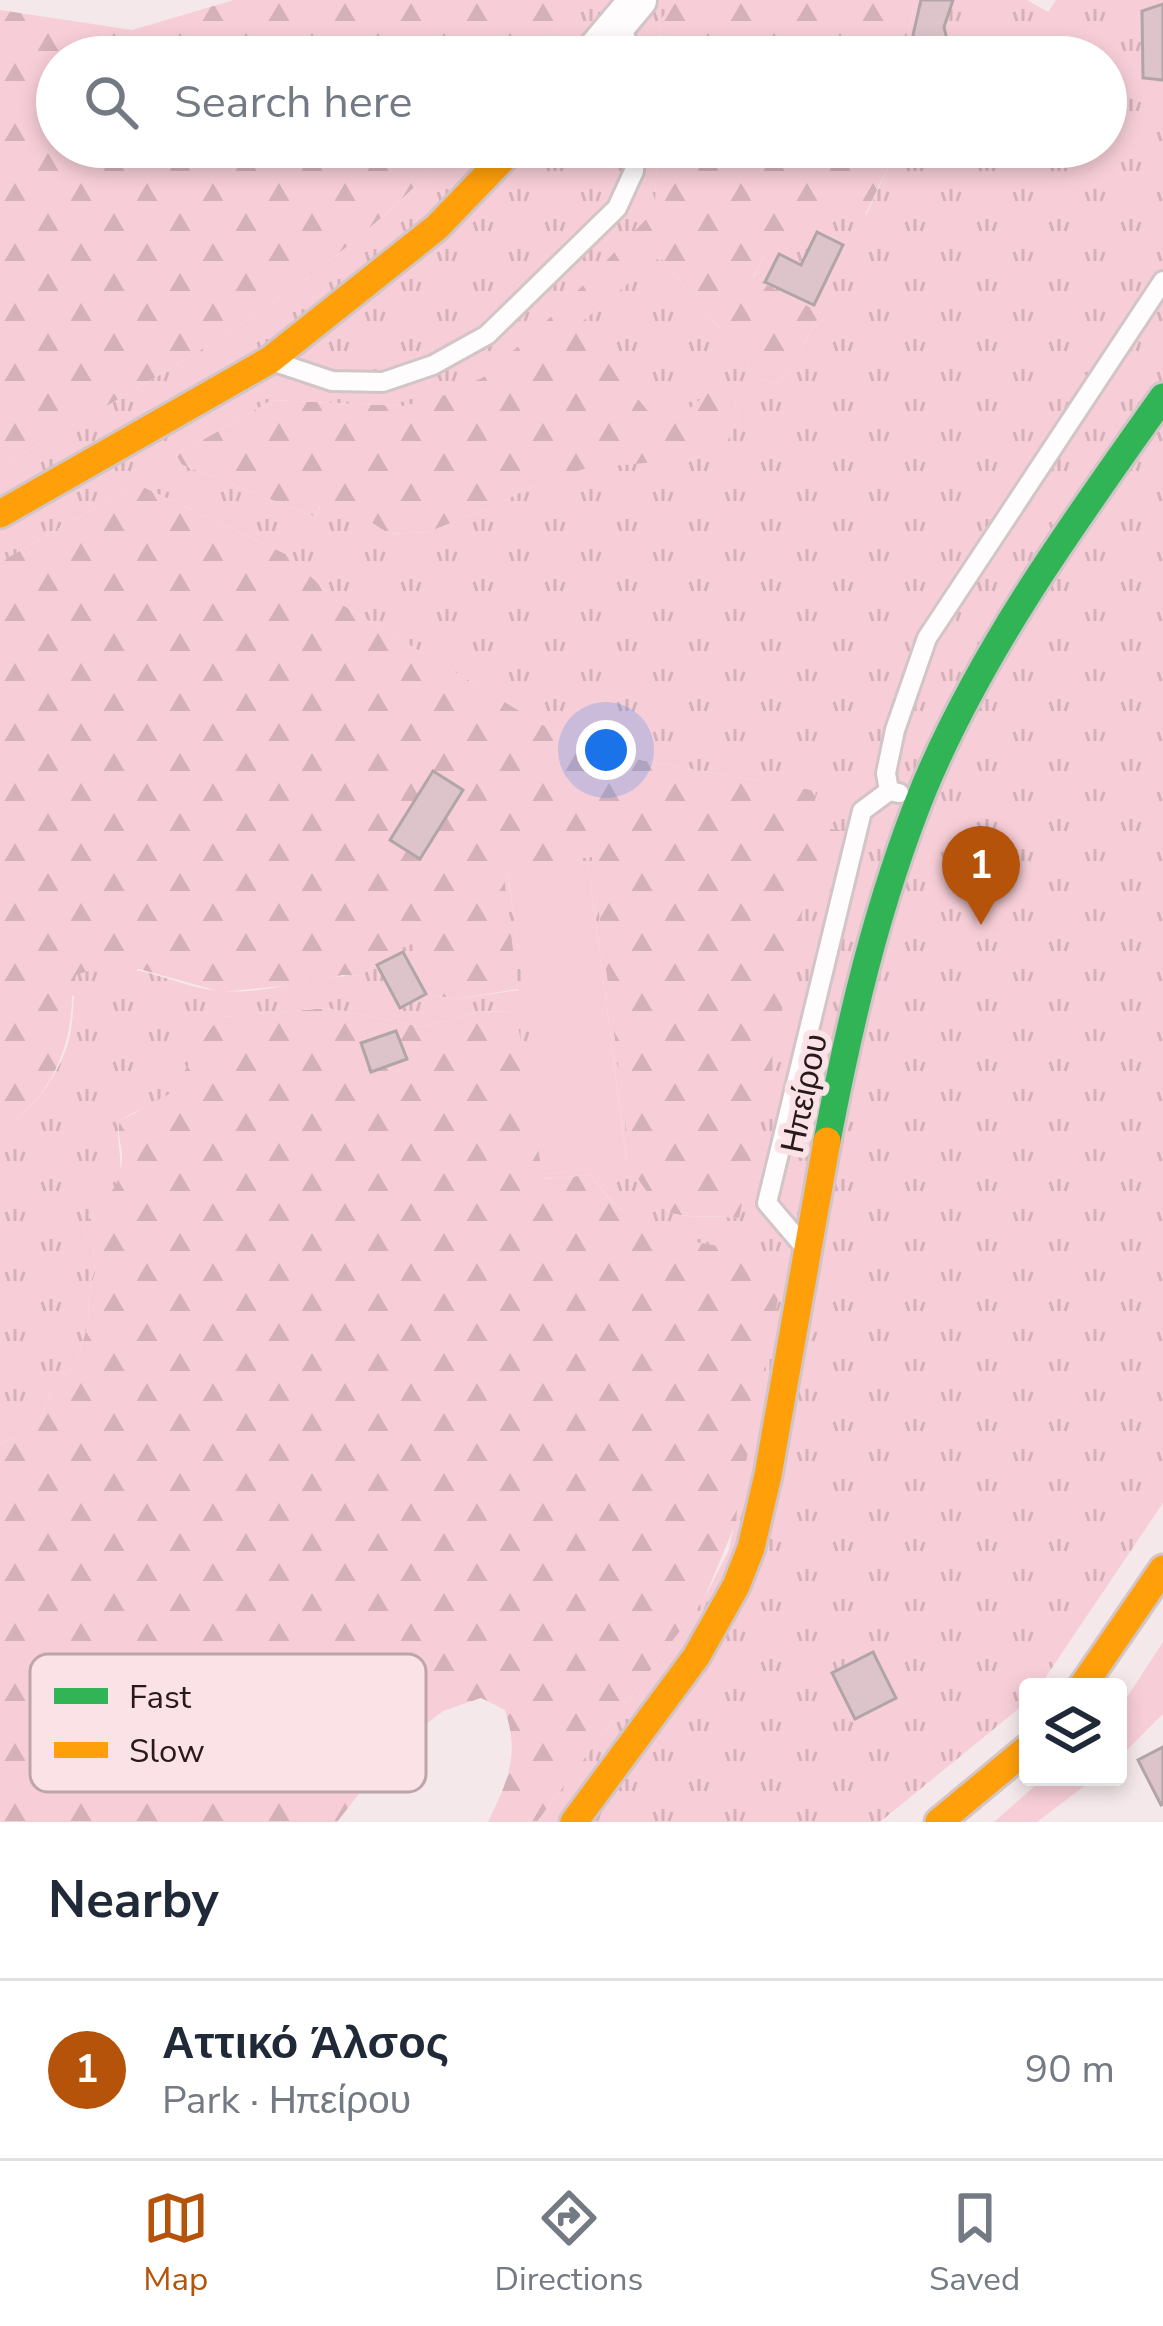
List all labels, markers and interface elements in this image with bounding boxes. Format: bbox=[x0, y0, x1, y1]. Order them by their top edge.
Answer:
search box bbox=[36, 36, 1127, 168]
icon: search bbox=[78, 69, 144, 135]
text: Search here bbox=[174, 72, 413, 133]
your location bbox=[576, 720, 636, 780]
pin: 1 bbox=[942, 826, 1020, 925]
street label: Ηπείρου bbox=[770, 1030, 839, 1157]
legend bbox=[30, 1654, 426, 1792]
text: Fast bbox=[129, 1675, 192, 1720]
map controls bbox=[1019, 1678, 1127, 1786]
button: layers bbox=[1019, 1678, 1127, 1786]
text: Slow bbox=[129, 1729, 205, 1774]
text: Nearby bbox=[48, 1865, 219, 1935]
text: Αττικό Άλσος bbox=[162, 2013, 449, 2074]
text: 1 bbox=[75, 2043, 99, 2096]
text: 90 m bbox=[1025, 2043, 1115, 2096]
text: Park · Ηπείρου bbox=[162, 2074, 411, 2127]
tab: Map bbox=[143, 2185, 209, 2302]
tab: Directions bbox=[495, 2185, 643, 2302]
tab: Saved bbox=[929, 2185, 1020, 2302]

